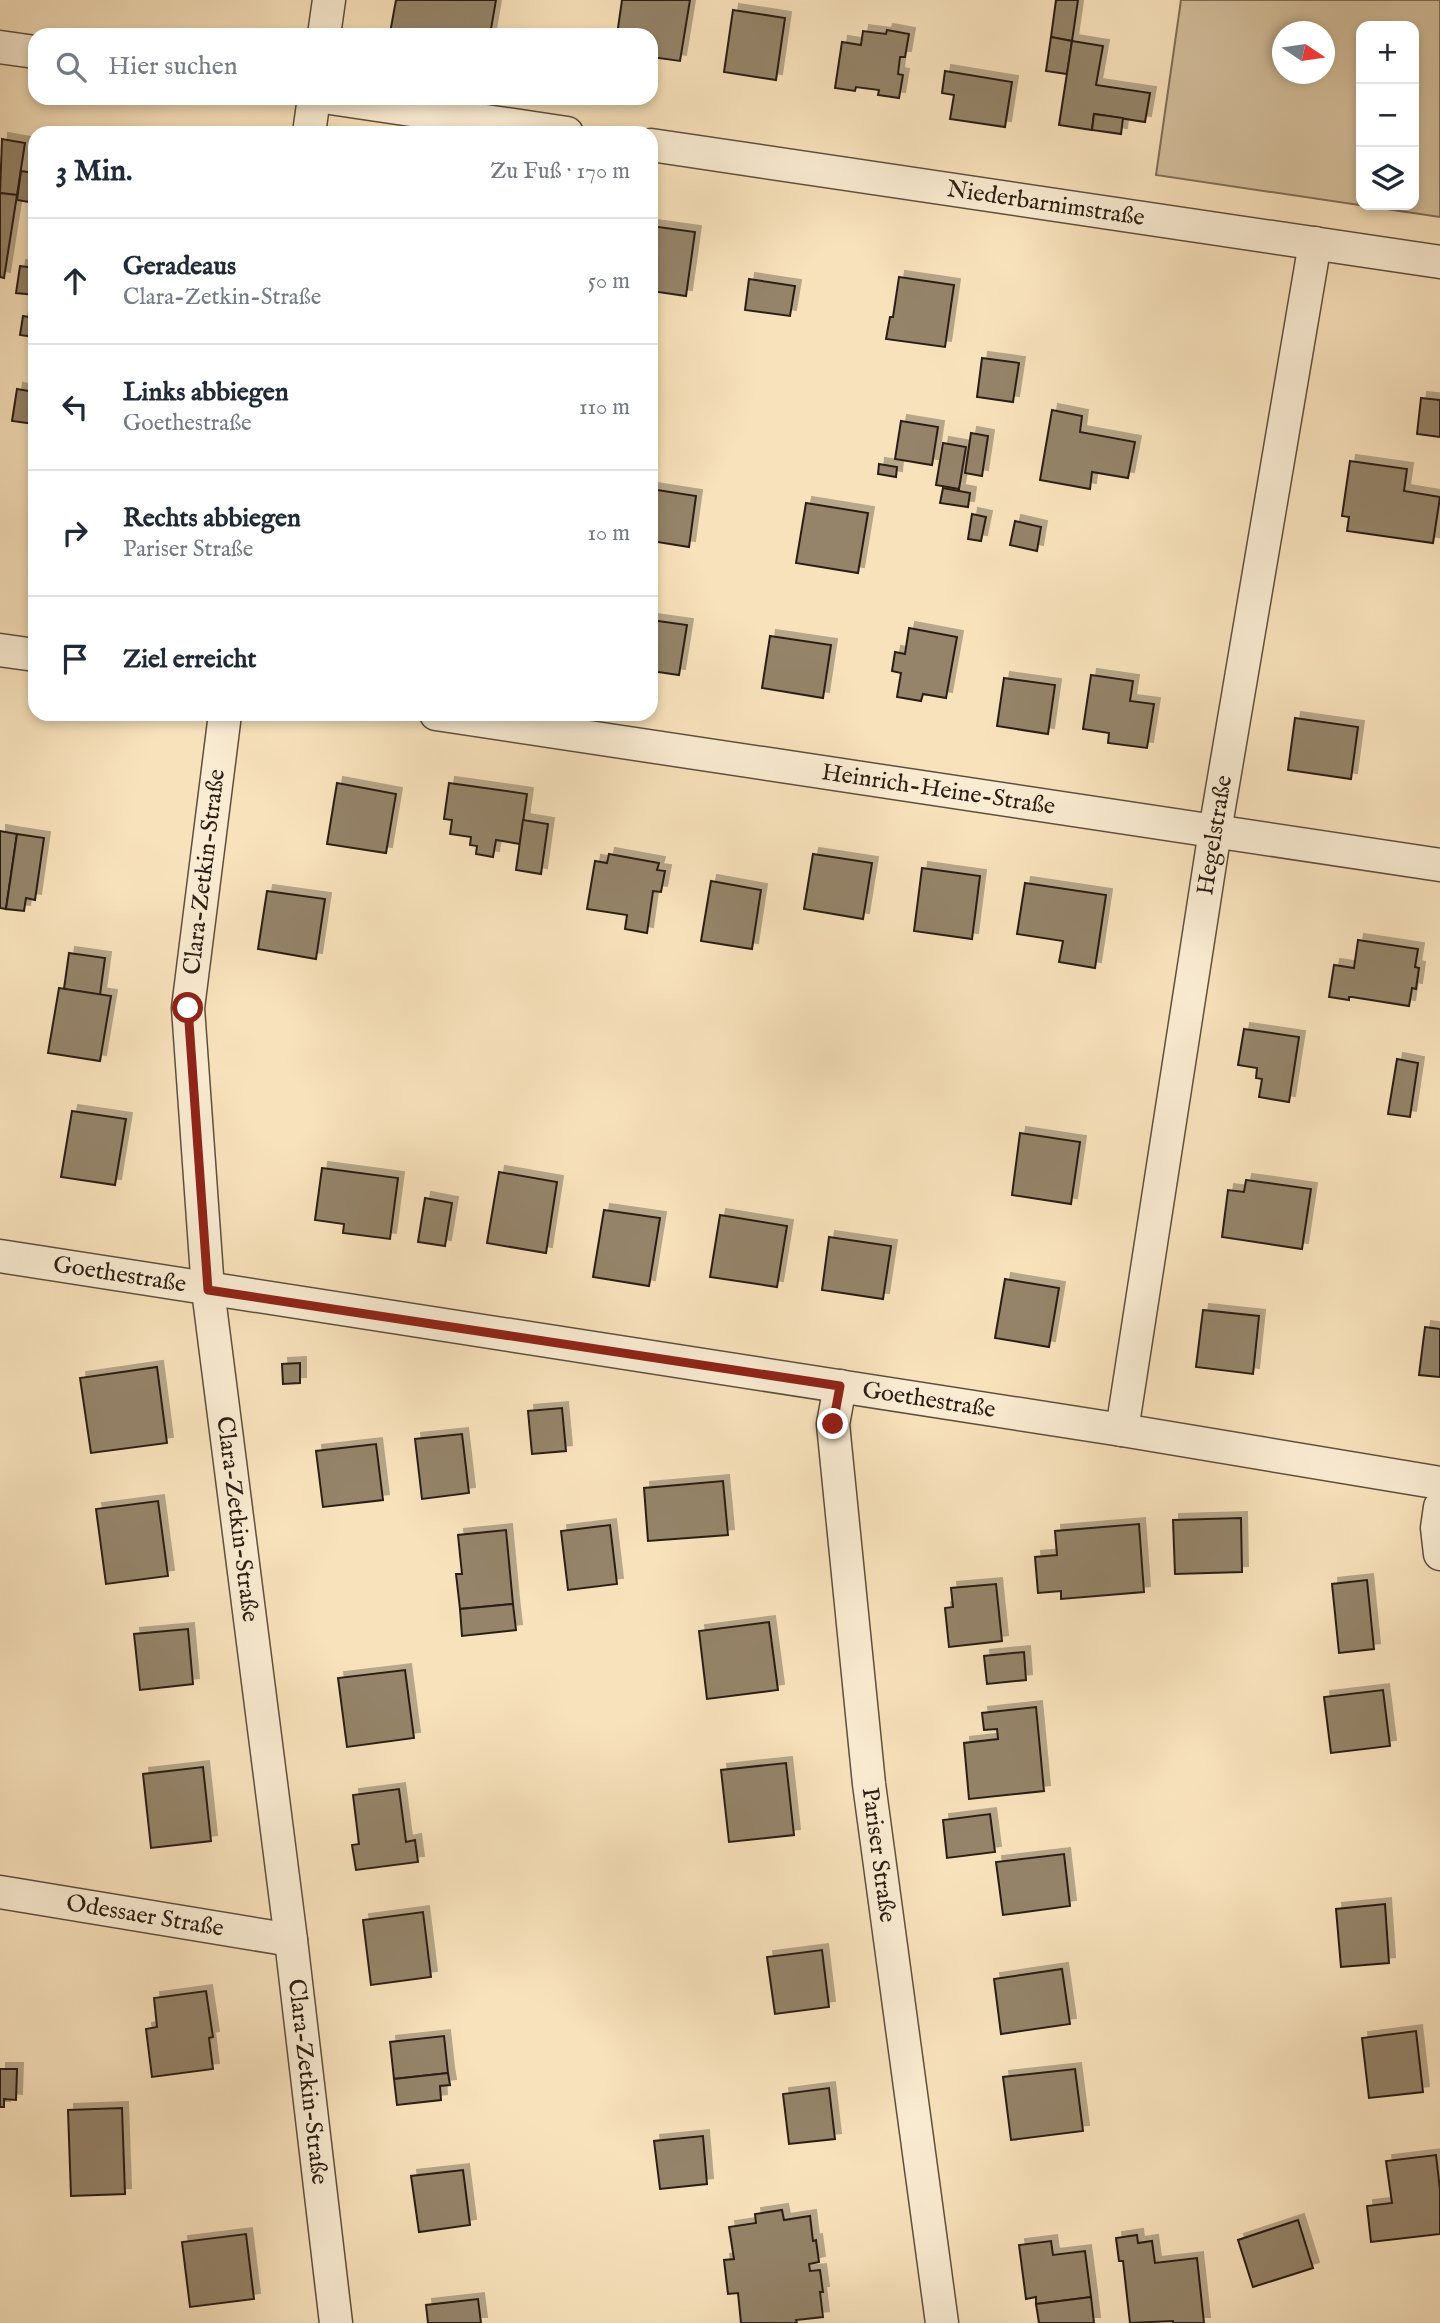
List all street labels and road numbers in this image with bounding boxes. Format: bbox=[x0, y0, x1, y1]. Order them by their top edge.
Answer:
street label: Niederbarnimstraße bbox=[945, 174, 1147, 233]
street label: Heinrich-Heine-Straße bbox=[819, 757, 1057, 822]
street label: Clara-Zetkin-Straße bbox=[177, 767, 233, 977]
street label: Hegelstraße bbox=[1190, 773, 1240, 897]
street label: Goethestraße bbox=[51, 1249, 188, 1300]
street label: Goethestraße bbox=[860, 1374, 998, 1426]
street label: Clara-Zetkin-Straße bbox=[209, 1415, 266, 1624]
street label: Pariser Straße bbox=[854, 1785, 903, 1924]
street label: Odessaer Straße bbox=[64, 1888, 226, 1944]
street label: Clara-Zetkin-Straße bbox=[280, 1977, 335, 2186]

